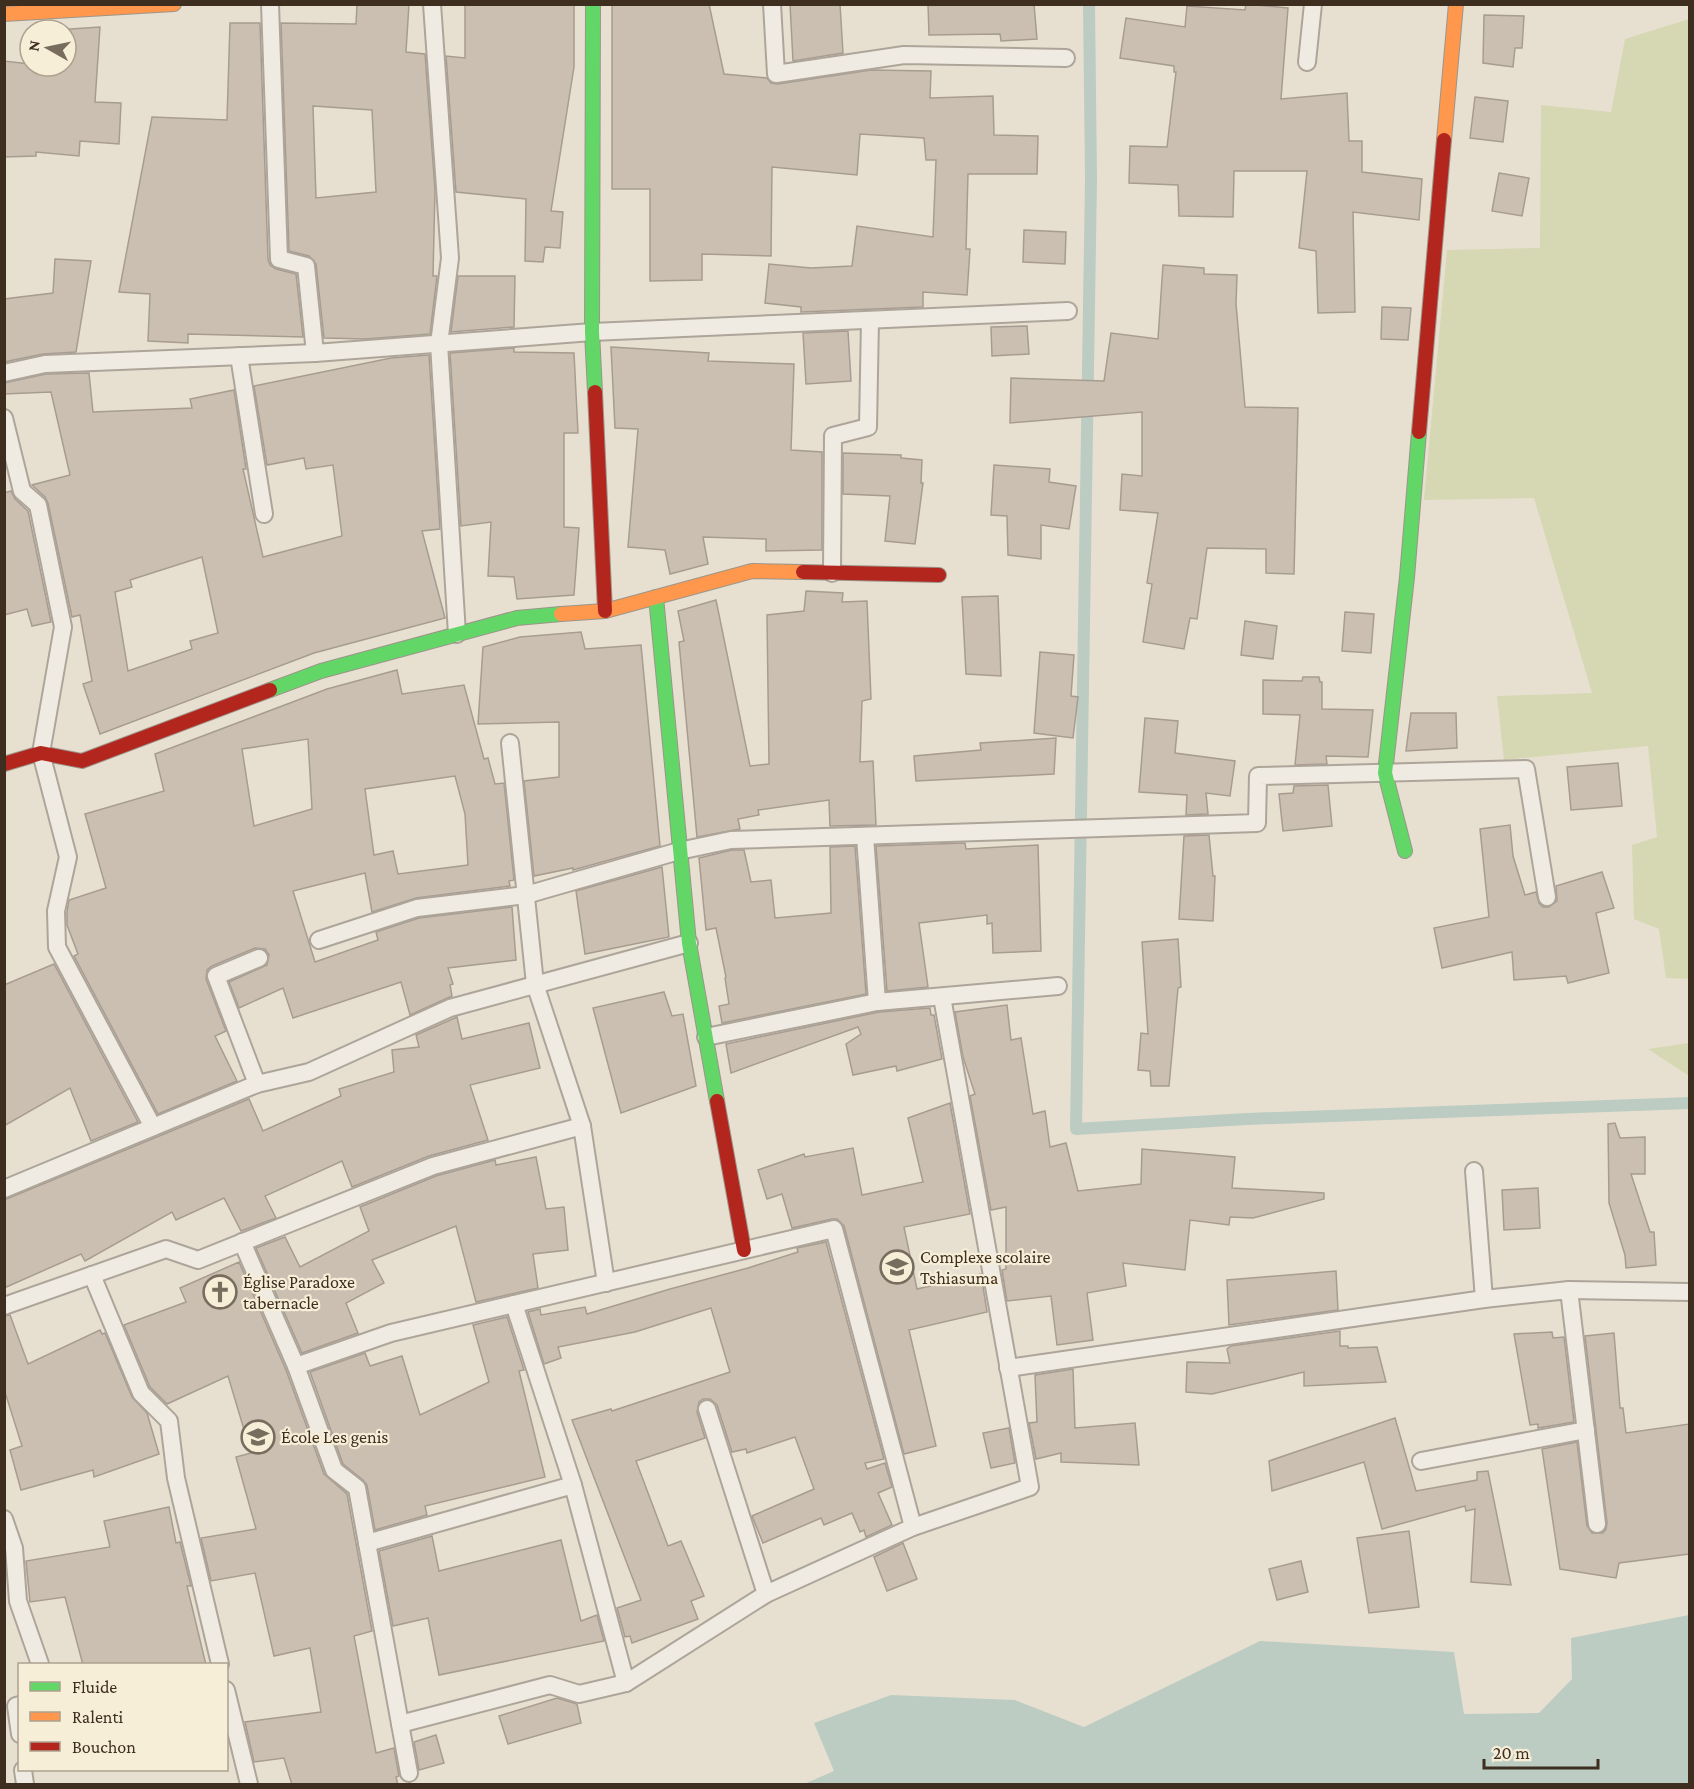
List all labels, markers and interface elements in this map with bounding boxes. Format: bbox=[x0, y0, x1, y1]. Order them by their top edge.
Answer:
north arrow bbox=[18, 18, 78, 78]
text: N bbox=[24, 39, 43, 52]
place label: Complexe scolaire Tshiasuma bbox=[920, 1247, 1050, 1288]
school or university icon: Complexe scolaire Tshiasuma bbox=[879, 1249, 915, 1285]
place label: Église Paradoxe tabernacle bbox=[243, 1272, 355, 1313]
church icon: Église Paradoxe tabernacle bbox=[202, 1274, 238, 1310]
school or university icon: École Les genis bbox=[240, 1419, 276, 1455]
place label: École Les genis bbox=[281, 1427, 388, 1447]
legend bbox=[18, 1663, 228, 1771]
text: Fluide bbox=[72, 1677, 117, 1697]
text: Ralenti bbox=[72, 1707, 123, 1727]
scale bar bbox=[1484, 1732, 1598, 1770]
text: Bouchon bbox=[72, 1737, 136, 1757]
text: 20 m bbox=[1493, 1743, 1530, 1763]

